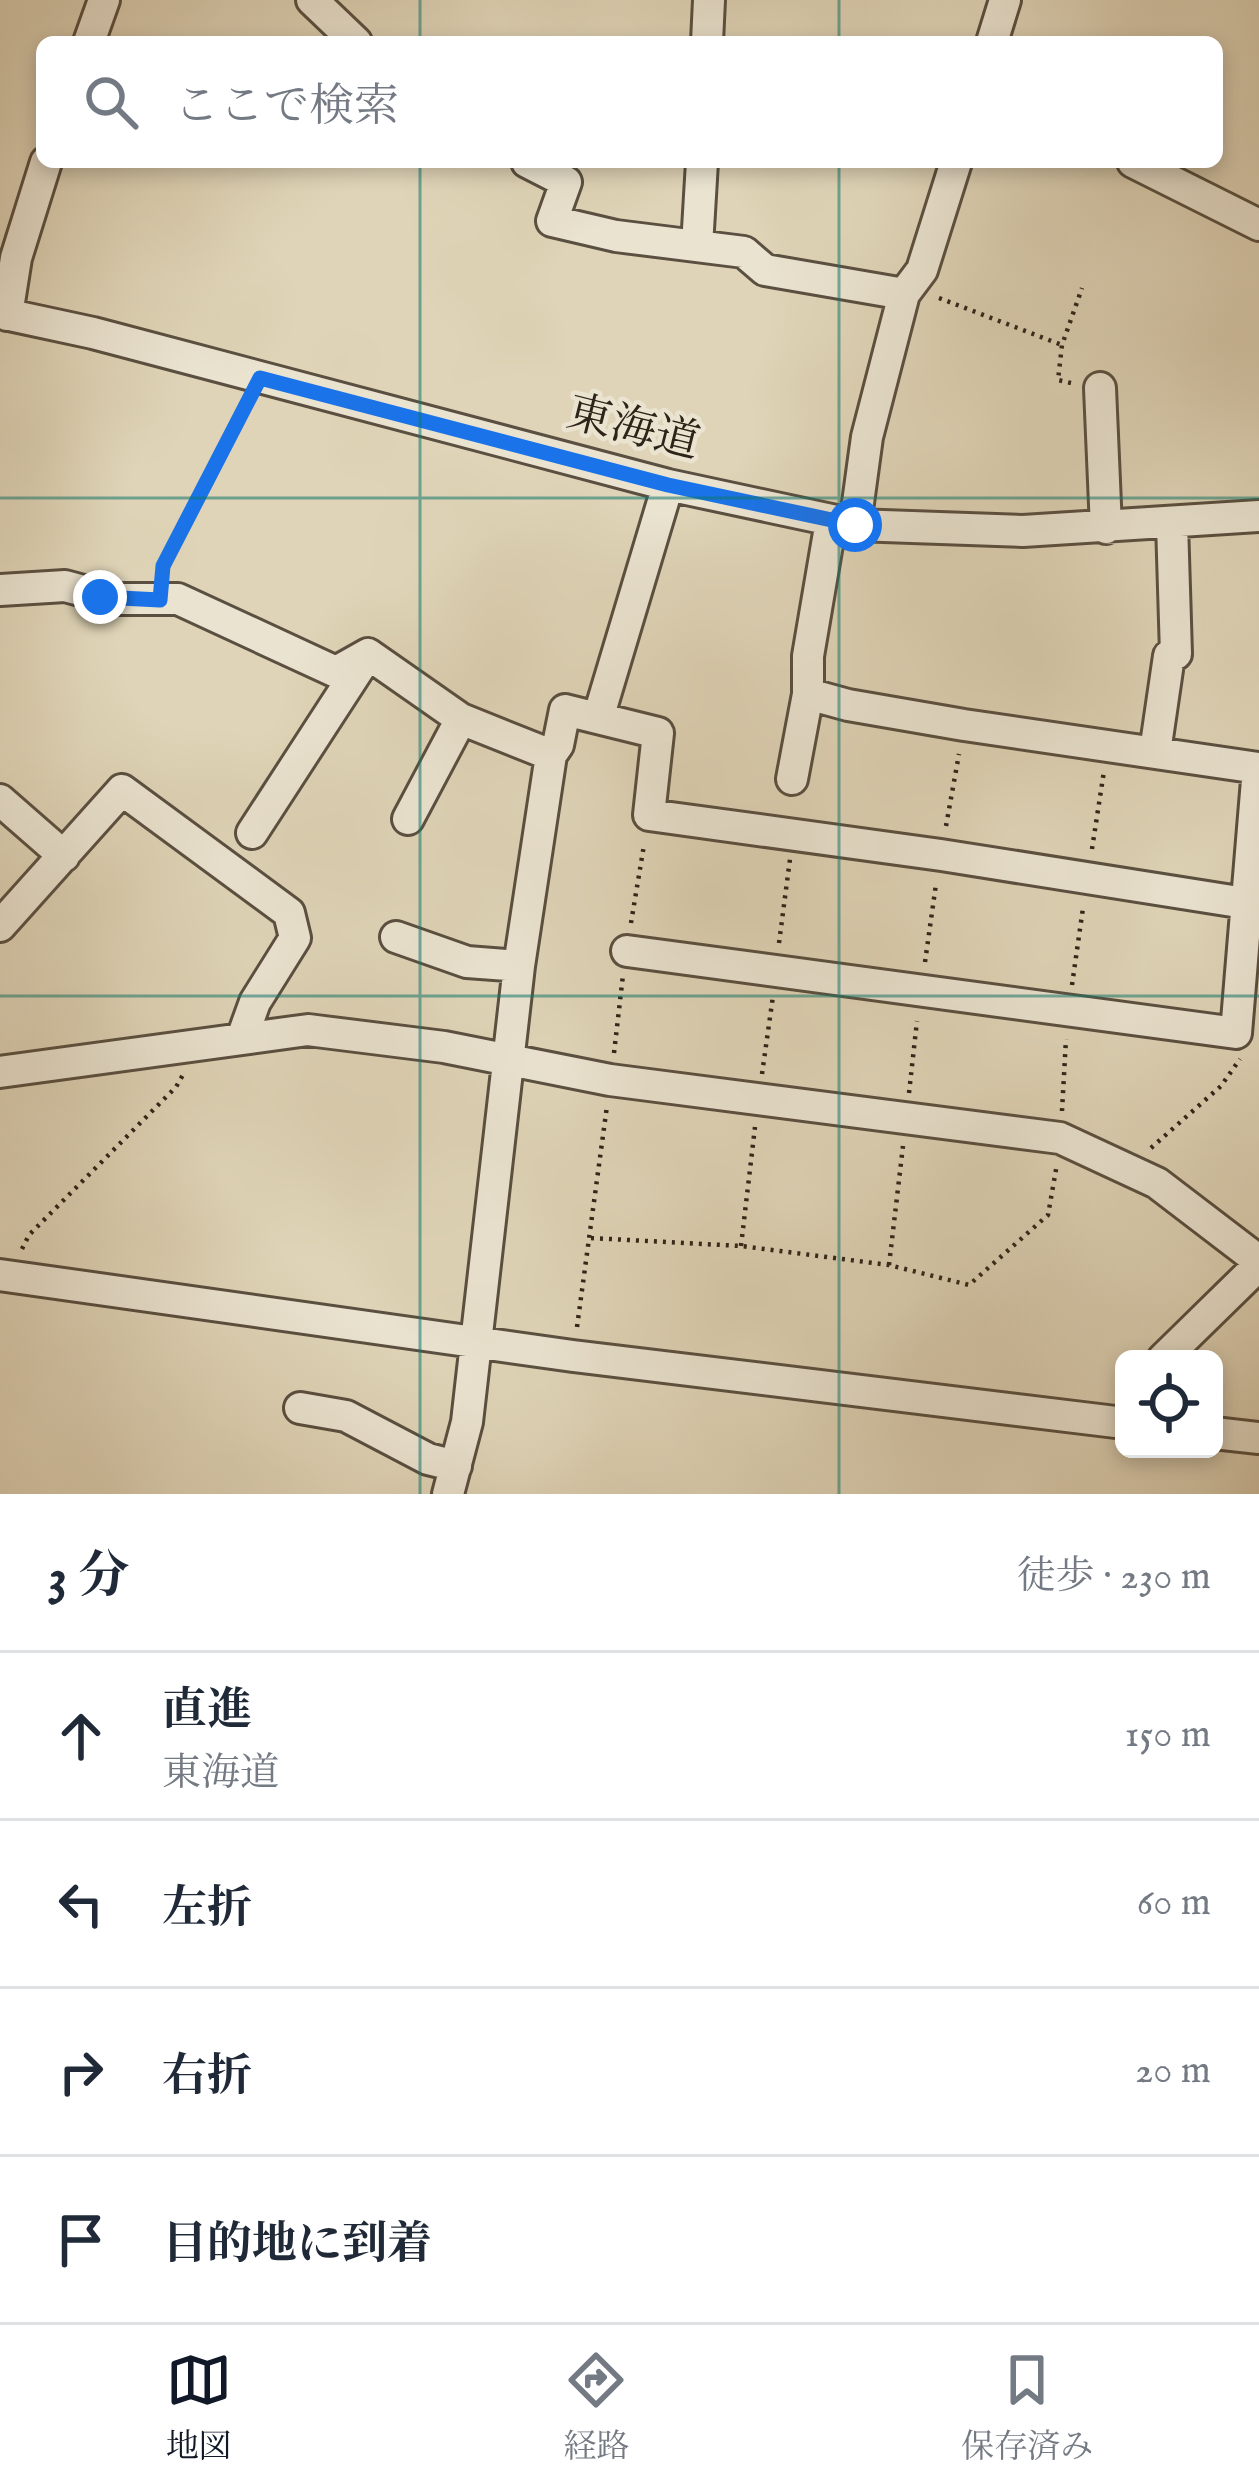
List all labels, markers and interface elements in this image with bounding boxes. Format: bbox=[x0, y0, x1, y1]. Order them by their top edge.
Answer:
search box bbox=[36, 36, 1223, 168]
icon: search bbox=[78, 69, 144, 135]
text: ここで検索 bbox=[174, 79, 399, 136]
street label: 東海道 bbox=[561, 385, 705, 473]
route start bbox=[828, 498, 882, 552]
route end bbox=[73, 570, 127, 624]
map controls bbox=[1115, 1350, 1223, 1458]
button: locate bbox=[1115, 1350, 1223, 1458]
text: 3 分 bbox=[48, 1546, 129, 1611]
text: 徒歩 · 230 m bbox=[1017, 1553, 1211, 1602]
text: 直進 bbox=[162, 1683, 252, 1740]
icon: ahead bbox=[48, 1703, 114, 1769]
text: 150 m bbox=[1125, 1711, 1211, 1760]
text: 東海道 bbox=[162, 1750, 279, 1799]
icon: left bbox=[48, 1871, 114, 1937]
text: 60 m bbox=[1137, 1879, 1211, 1928]
text: 左折 bbox=[162, 1881, 252, 1938]
icon: right bbox=[48, 2039, 114, 2105]
text: 20 m bbox=[1135, 2047, 1211, 2096]
text: 右折 bbox=[162, 2049, 252, 2106]
icon: arrive bbox=[48, 2207, 114, 2273]
text: 目的地に到着 bbox=[162, 2217, 432, 2274]
tab: 地図 bbox=[166, 2347, 232, 2469]
tab: 経路 bbox=[563, 2347, 629, 2469]
tab: 保存済み bbox=[961, 2347, 1093, 2469]

